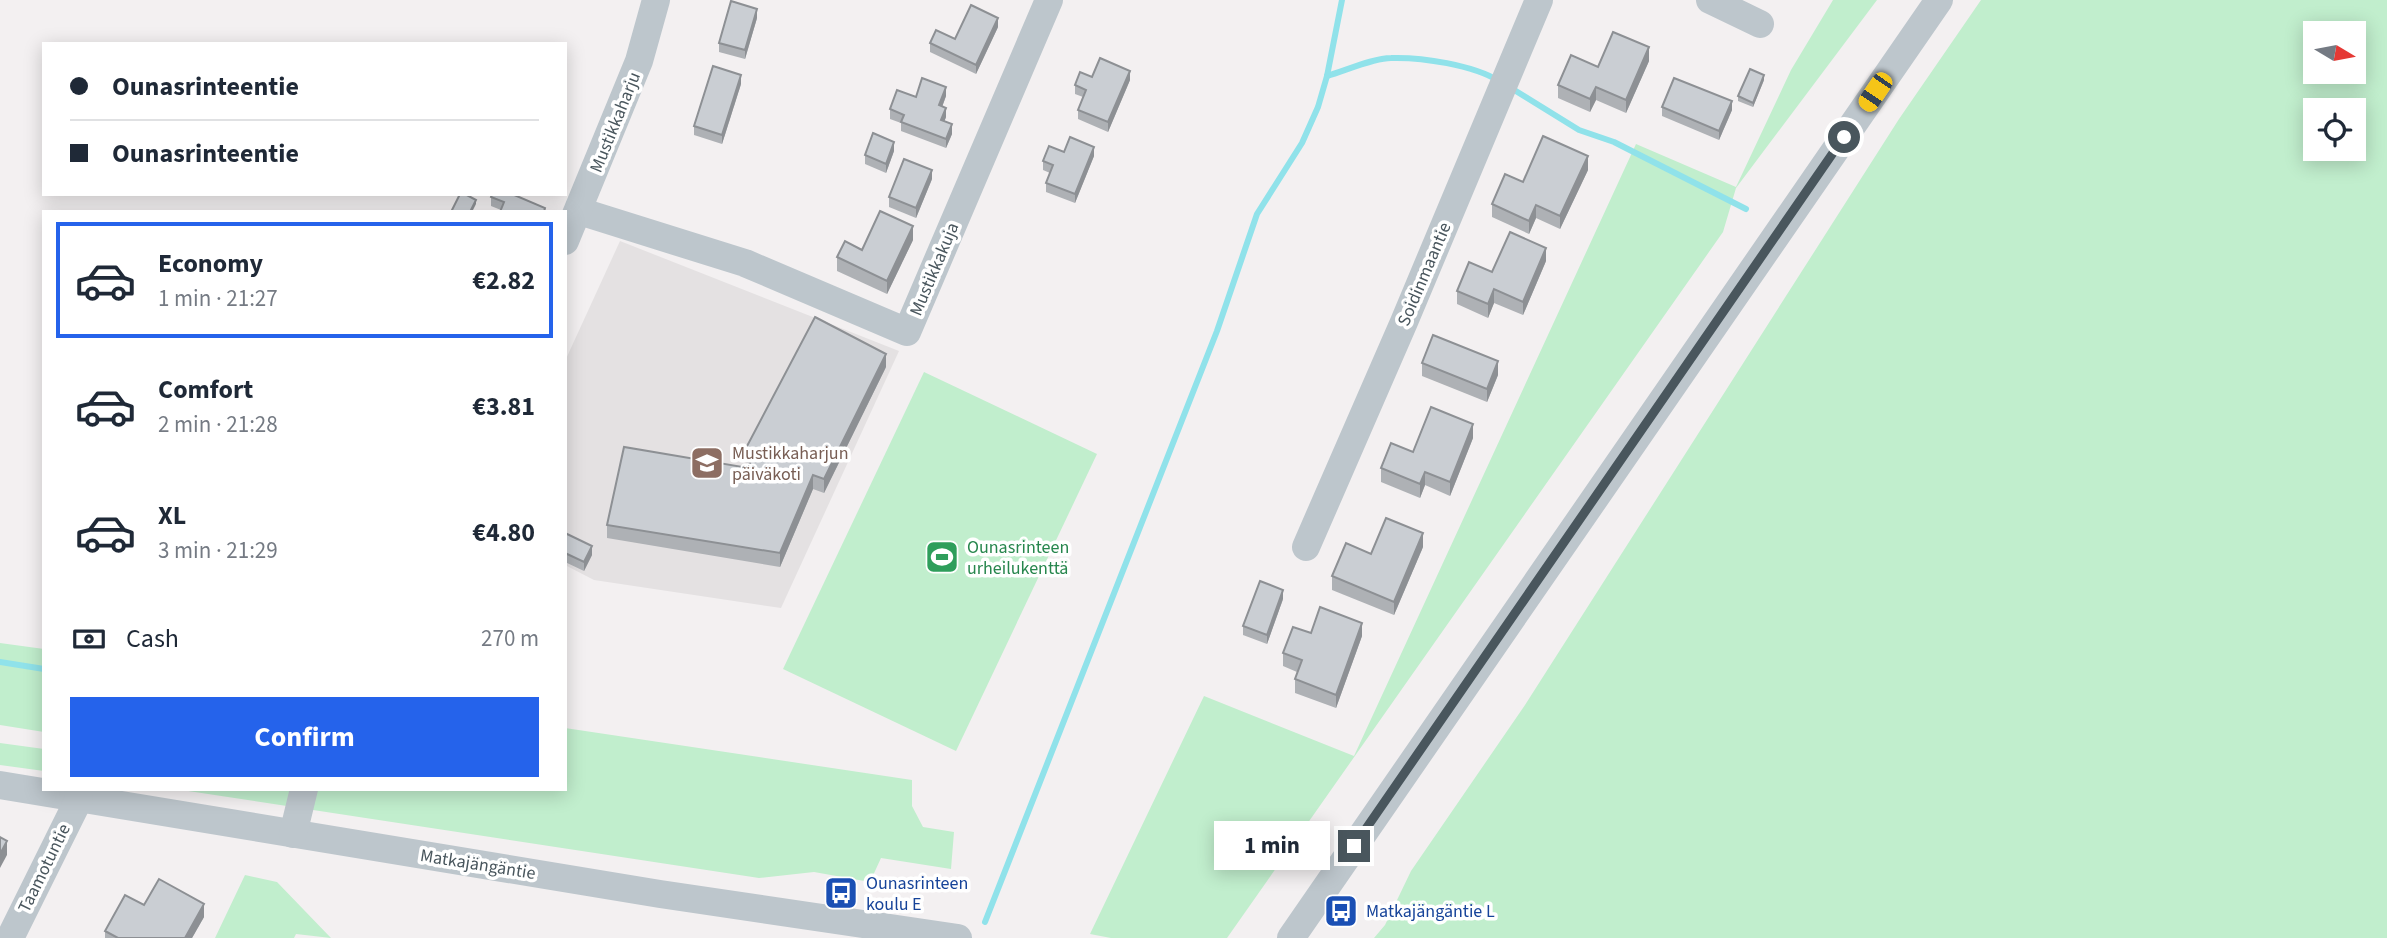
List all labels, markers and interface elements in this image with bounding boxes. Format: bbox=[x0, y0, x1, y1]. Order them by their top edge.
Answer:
north arrow bbox=[2303, 21, 2366, 84]
map controls bbox=[2303, 21, 2366, 161]
text: Ounasrinteentie bbox=[112, 68, 299, 105]
street label: Mustikkaharju bbox=[584, 68, 647, 176]
car bbox=[1855, 69, 1896, 115]
button: locate bbox=[2303, 98, 2366, 161]
route start bbox=[1828, 121, 1860, 153]
text: Ounasrinteentie bbox=[112, 135, 299, 172]
street label: Soidinmaantie bbox=[1391, 218, 1458, 330]
street label: Mustikkakuja bbox=[904, 219, 965, 320]
text: Economy bbox=[158, 245, 263, 282]
icon: car bbox=[74, 249, 137, 312]
text: €2.82 bbox=[472, 262, 535, 299]
text: 1 min · 21:27 bbox=[158, 282, 278, 315]
text: Comfort bbox=[158, 371, 253, 408]
icon: car bbox=[74, 375, 137, 438]
text: €3.81 bbox=[472, 388, 535, 425]
text: 2 min · 21:28 bbox=[158, 408, 278, 441]
place label: Mustikkaharjun päiväkoti bbox=[732, 441, 848, 487]
school or university icon: Mustikkaharjun päiväkoti bbox=[688, 444, 726, 482]
text: XL bbox=[158, 497, 186, 534]
icon: car bbox=[74, 501, 137, 564]
text: €4.80 bbox=[472, 514, 535, 551]
text: 3 min · 21:29 bbox=[158, 534, 278, 567]
place label: Ounasrinteen urheilukenttä bbox=[967, 535, 1069, 581]
sports icon: Ounasrinteen urheilukenttä bbox=[923, 538, 961, 576]
icon: cash bbox=[70, 620, 108, 658]
text: Cash bbox=[126, 620, 179, 657]
text: 270 m bbox=[481, 622, 539, 655]
button: Confirm bbox=[70, 697, 539, 777]
street label: Taamotuntie bbox=[12, 820, 77, 917]
callout: 1 min bbox=[1214, 822, 1330, 870]
text: 1 min bbox=[1244, 829, 1300, 862]
route end bbox=[1338, 830, 1370, 862]
street label: Matkajängäntie bbox=[419, 843, 537, 886]
place label: Ounasrinteen koulu E bbox=[866, 871, 968, 917]
bus stop icon: Ounasrinteen koulu E bbox=[822, 874, 860, 912]
bus stop icon: Matkajängäntie L bbox=[1322, 892, 1360, 930]
place label: Matkajängäntie L bbox=[1366, 899, 1495, 924]

